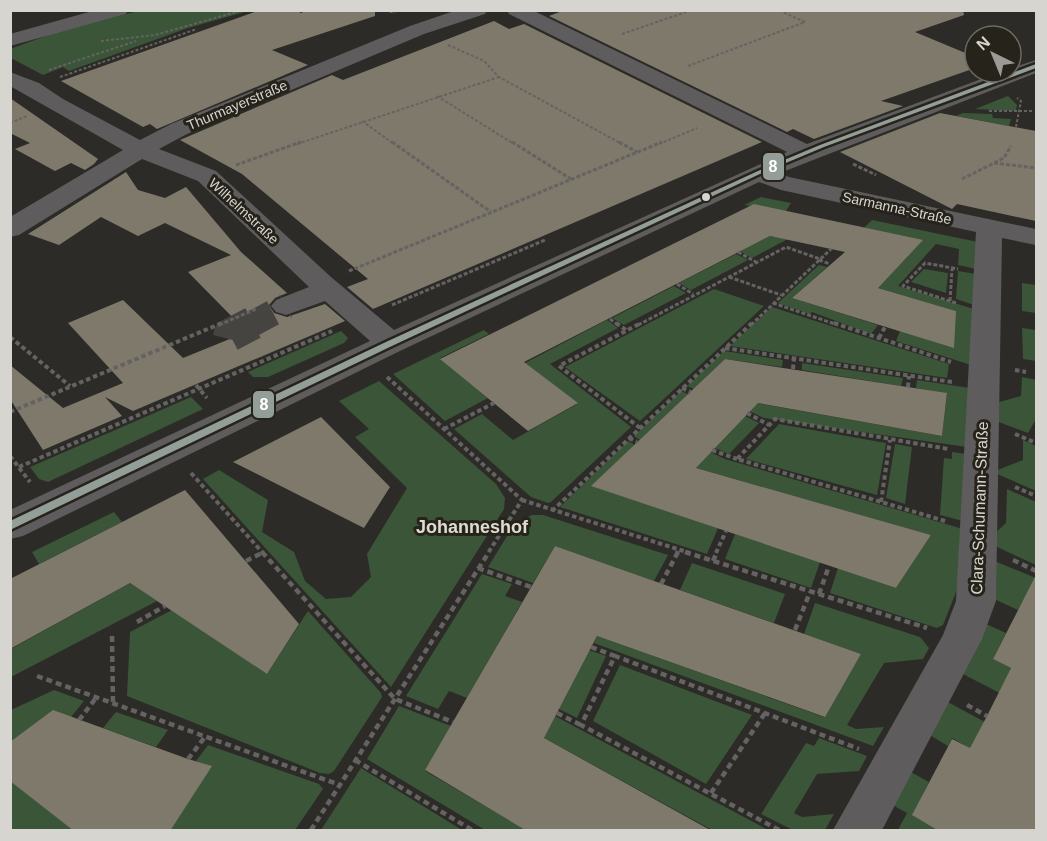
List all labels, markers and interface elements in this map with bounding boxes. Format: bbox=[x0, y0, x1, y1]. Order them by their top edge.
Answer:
north arrow bbox=[963, 24, 1023, 84]
text: N bbox=[973, 33, 993, 54]
street label: Thurmayerstraße bbox=[184, 77, 290, 133]
line badge: 8 bbox=[762, 152, 785, 181]
text: 8 bbox=[769, 158, 778, 175]
street label: Wilhelmstraße bbox=[206, 175, 282, 247]
street label: Sarmanna-Straße bbox=[841, 189, 953, 227]
unlabelled marker bbox=[700, 191, 712, 203]
line badge: 8 bbox=[252, 390, 275, 419]
text: 8 bbox=[260, 396, 269, 413]
street label: Clara-Schumann-Straße bbox=[968, 421, 991, 595]
district label: Johanneshof bbox=[416, 517, 529, 537]

